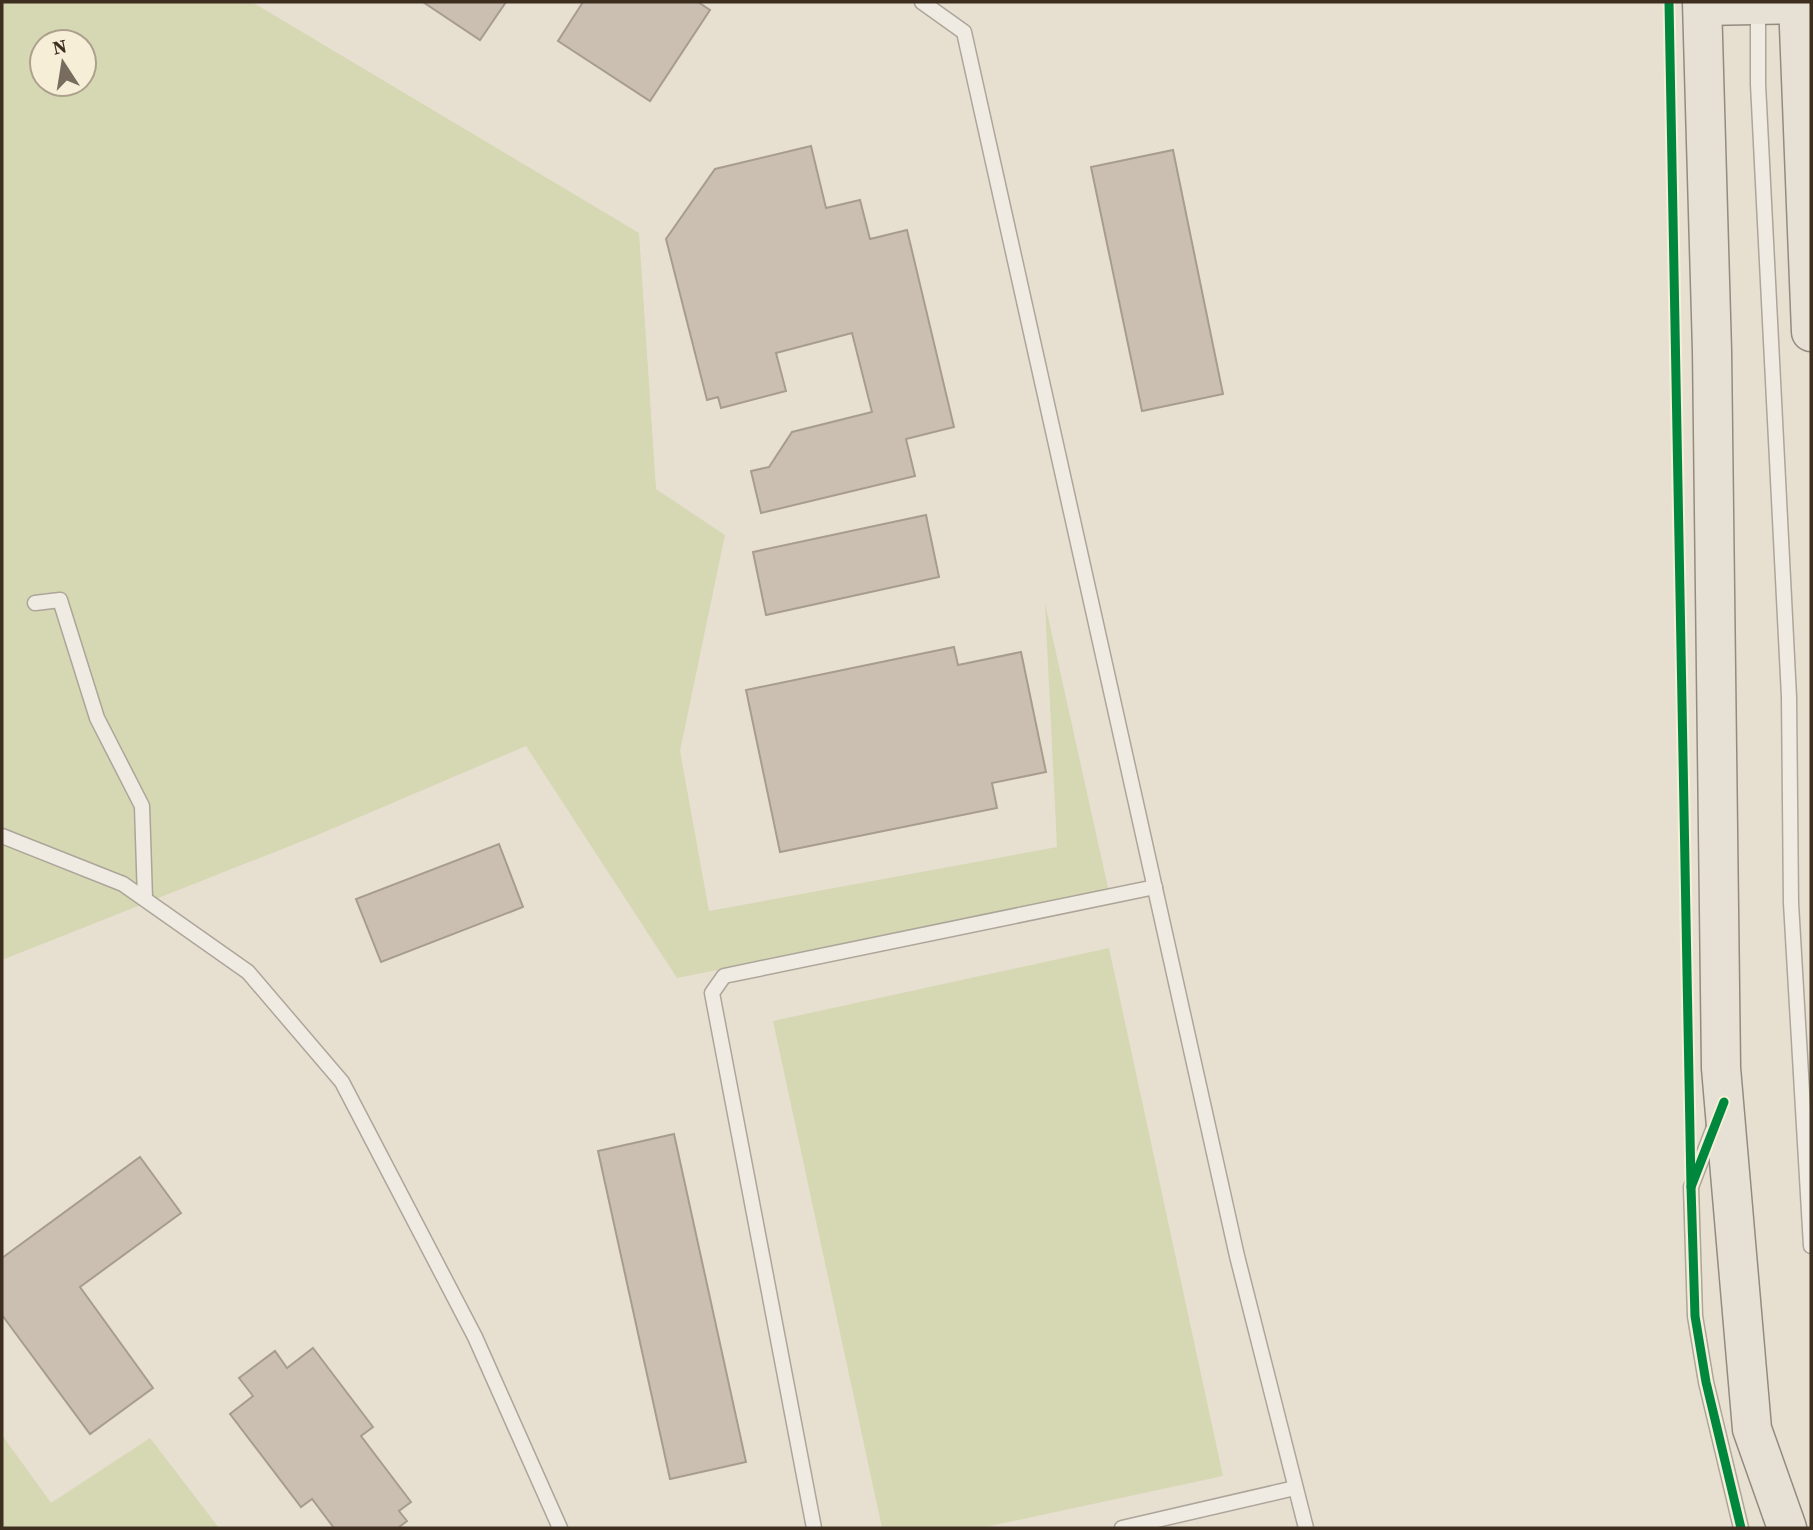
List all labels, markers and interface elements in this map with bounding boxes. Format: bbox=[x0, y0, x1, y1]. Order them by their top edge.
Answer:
north arrow bbox=[28, 28, 98, 98]
text: N bbox=[50, 32, 69, 61]

